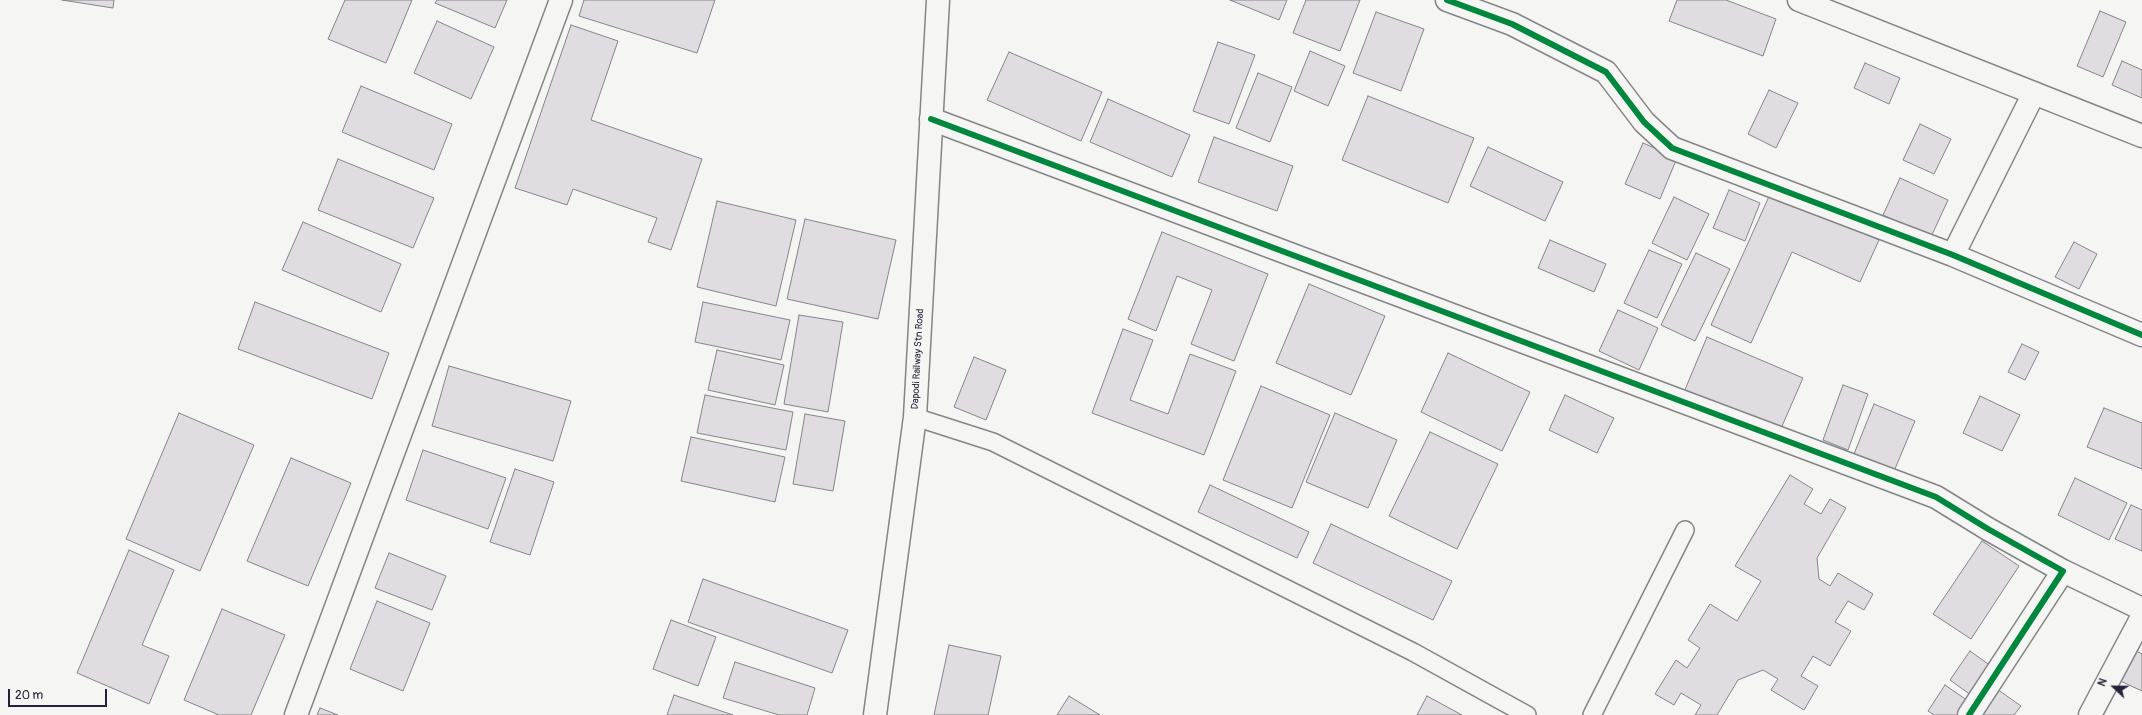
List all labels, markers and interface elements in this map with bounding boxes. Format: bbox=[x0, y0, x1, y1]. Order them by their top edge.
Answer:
street label: Dapodi Railway Stn Road bbox=[909, 308, 927, 410]
north arrow bbox=[2094, 667, 2134, 707]
text: N bbox=[2095, 676, 2110, 688]
scale bar bbox=[10, 681, 109, 707]
text: 20 m bbox=[15, 688, 43, 703]

